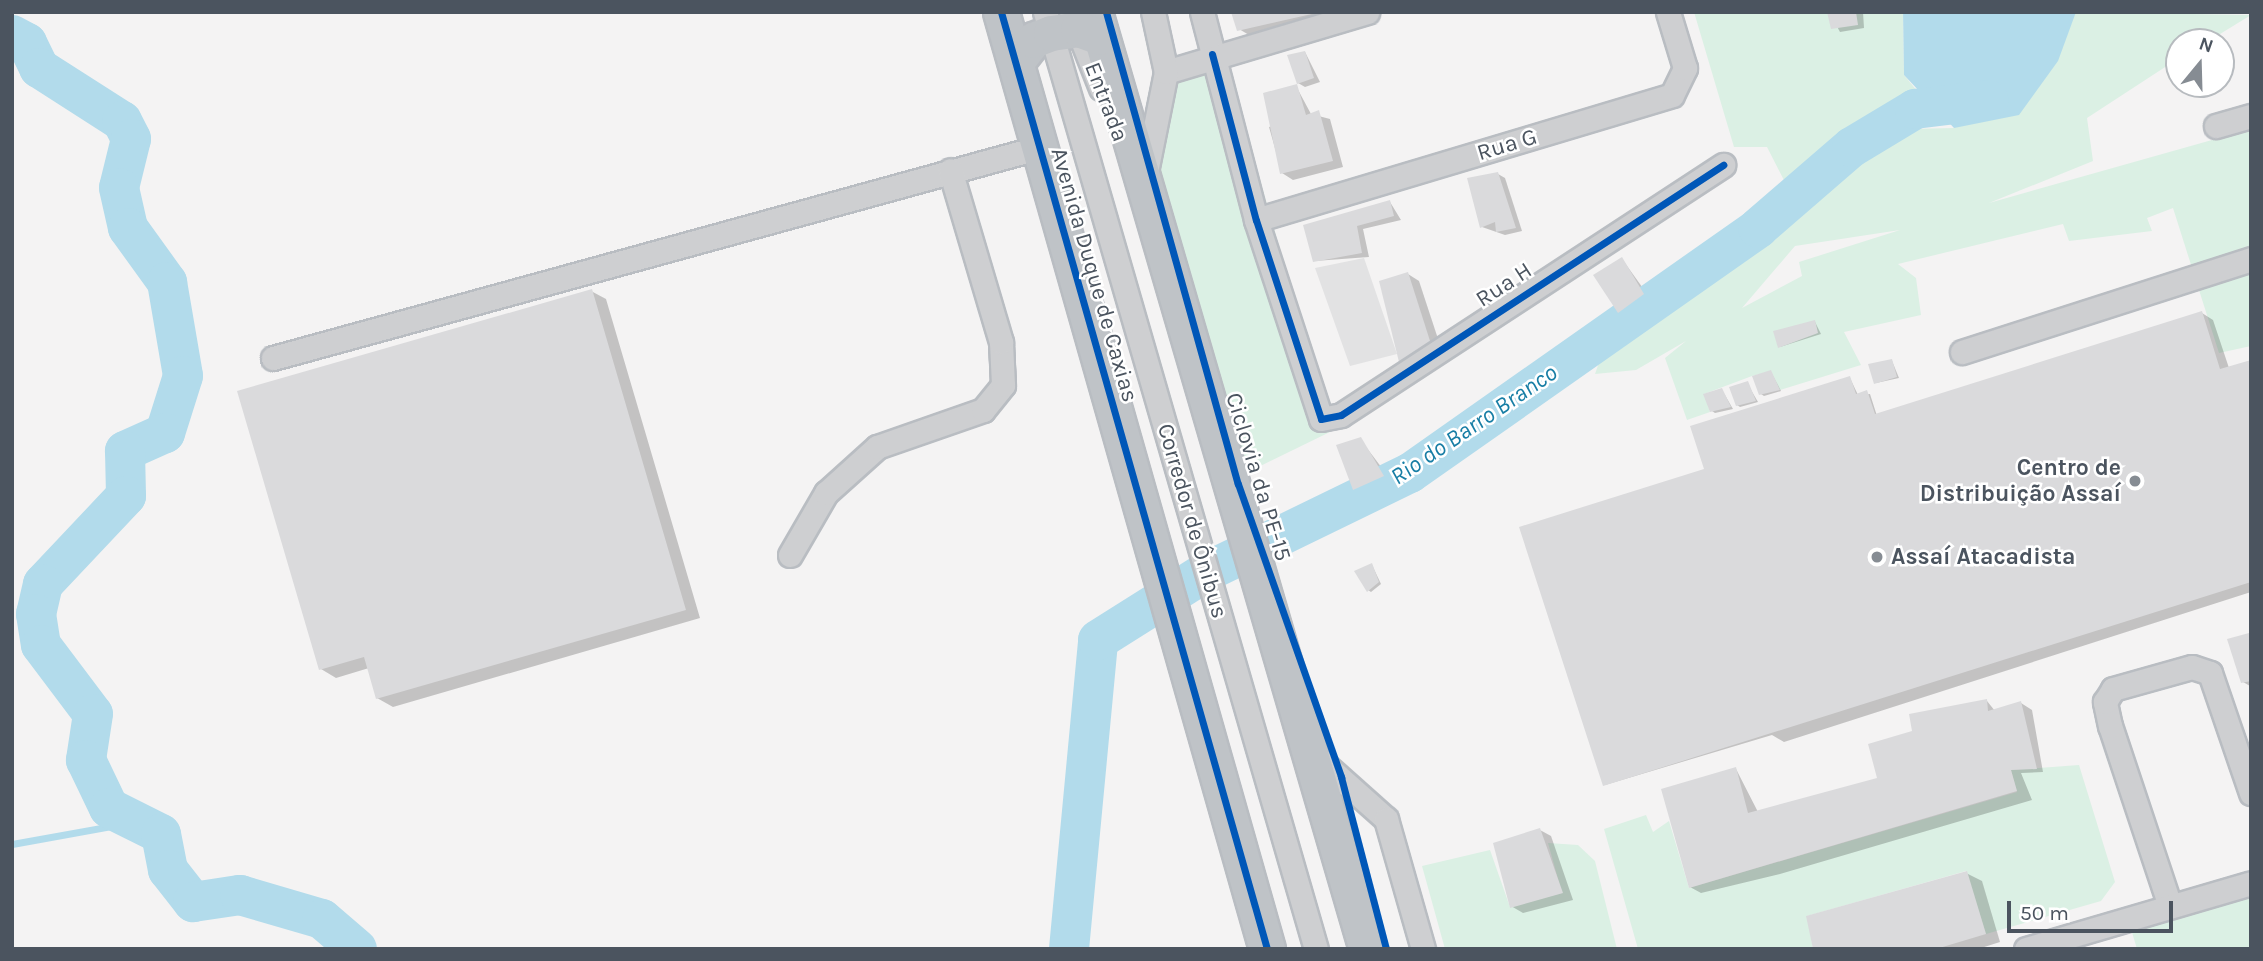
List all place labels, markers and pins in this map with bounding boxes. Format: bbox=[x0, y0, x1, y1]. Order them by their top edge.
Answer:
place label: Centro de Distribuição Assaí bbox=[1920, 454, 2121, 508]
marker: Centro de Distribuição Assaí bbox=[2127, 473, 2143, 489]
place label: Assaí Atacadista bbox=[1891, 543, 2075, 571]
marker: Assaí Atacadista bbox=[1869, 549, 1885, 565]

